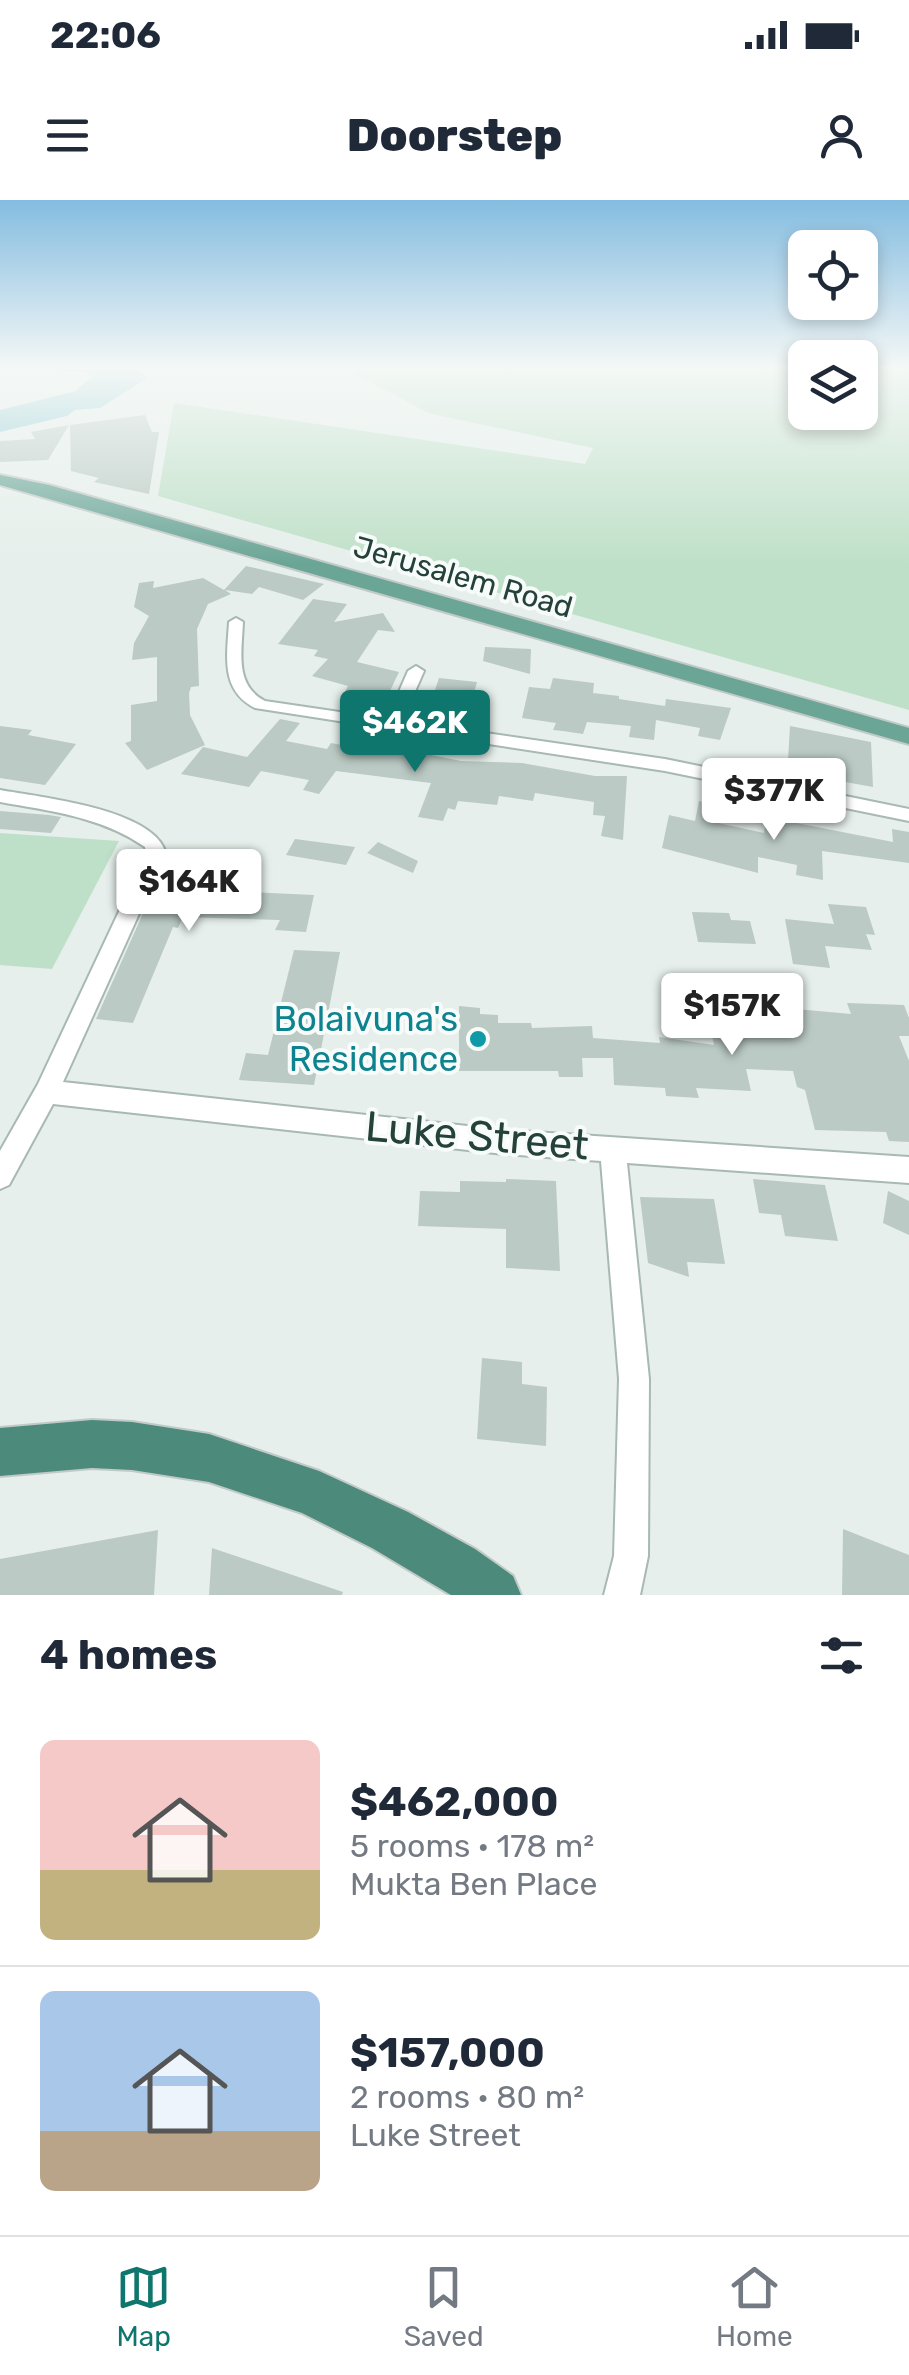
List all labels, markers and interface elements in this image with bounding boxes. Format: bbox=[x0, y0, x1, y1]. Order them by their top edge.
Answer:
text: 22:06 bbox=[50, 12, 161, 58]
icon: menu bbox=[40, 108, 95, 163]
icon: person bbox=[814, 108, 869, 163]
text: Doorstep bbox=[347, 109, 562, 162]
map controls bbox=[788, 230, 878, 430]
button: locate bbox=[788, 230, 878, 320]
button: layers bbox=[788, 340, 878, 430]
street label: Jerusalem Road bbox=[349, 529, 577, 625]
pin: $462K bbox=[345, 690, 485, 775]
text: $462K bbox=[362, 703, 468, 741]
pin: $377K bbox=[704, 758, 844, 843]
text: $377K bbox=[724, 771, 824, 809]
pin: $164K bbox=[119, 849, 259, 934]
text: $164K bbox=[138, 862, 240, 900]
pin: $157K bbox=[662, 973, 802, 1058]
text: $157K bbox=[683, 986, 781, 1024]
place label: Bolaivuna's Residence bbox=[273, 998, 458, 1080]
marker: Bolaivuna's Residence bbox=[467, 1028, 489, 1050]
street label: Luke Street bbox=[363, 1101, 591, 1171]
icon: filters bbox=[814, 1628, 869, 1683]
text: 4 homes bbox=[40, 1630, 217, 1680]
text: $462,000 bbox=[350, 1777, 558, 1827]
icon: home bbox=[120, 1780, 240, 1900]
text: 5 rooms · 178 m² bbox=[350, 1827, 594, 1865]
text: Mukta Ben Place bbox=[350, 1865, 597, 1903]
text: $157,000 bbox=[350, 2028, 545, 2078]
icon: home bbox=[120, 2031, 240, 2151]
text: 2 rooms · 80 m² bbox=[350, 2078, 584, 2116]
text: Luke Street bbox=[350, 2116, 521, 2154]
tab: Map bbox=[116, 2260, 171, 2353]
tab: Saved bbox=[404, 2260, 484, 2353]
tab: Home bbox=[716, 2260, 793, 2353]

